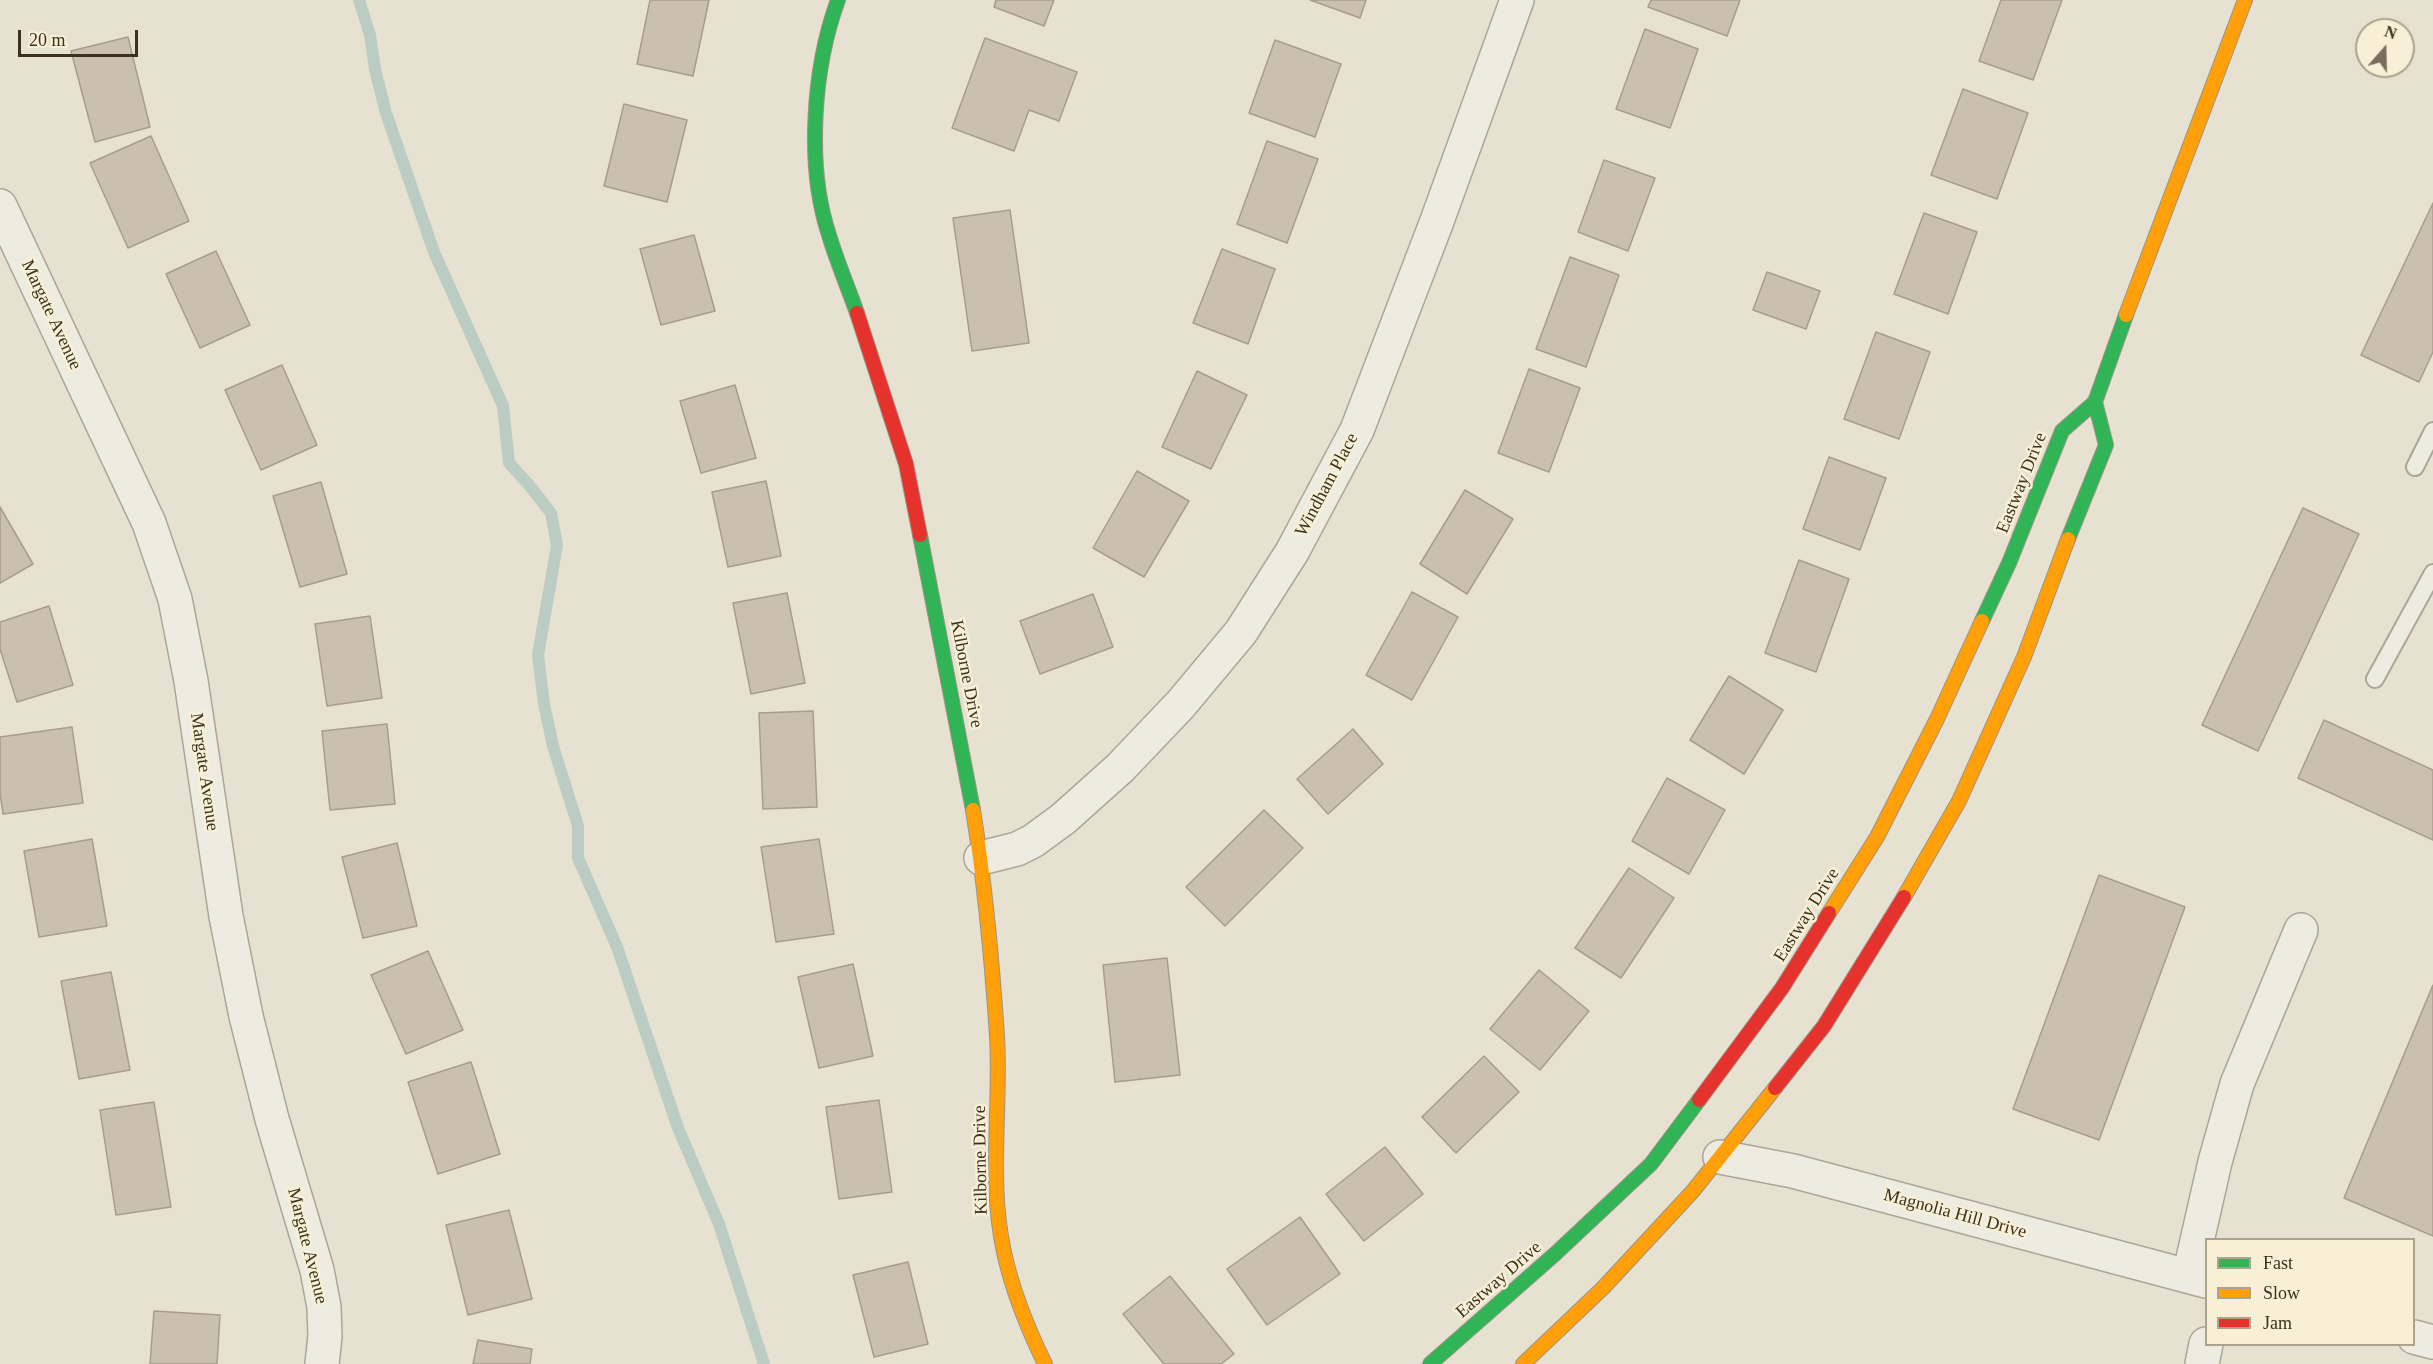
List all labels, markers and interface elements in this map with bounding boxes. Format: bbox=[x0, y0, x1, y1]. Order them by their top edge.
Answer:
scale bar bbox=[21, 18, 141, 56]
north arrow bbox=[2355, 18, 2415, 78]
text: N bbox=[2382, 23, 2399, 42]
text: 20 m bbox=[29, 30, 66, 50]
street label: Margate Avenue bbox=[16, 257, 86, 373]
street label: Windham Place bbox=[1291, 430, 1363, 540]
street label: Eastway Drive bbox=[1992, 430, 2052, 536]
street label: Kilborne Drive bbox=[945, 618, 987, 730]
street label: Margate Avenue bbox=[185, 712, 223, 832]
street label: Eastway Drive bbox=[1770, 864, 1844, 966]
street label: Kilborne Drive bbox=[969, 1105, 993, 1215]
street label: Magnolia Hill Drive bbox=[1881, 1185, 2029, 1243]
street label: Margate Avenue bbox=[282, 1186, 332, 1306]
street label: Eastway Drive bbox=[1452, 1237, 1546, 1323]
legend bbox=[2205, 1238, 2415, 1346]
text: Fast bbox=[2263, 1253, 2293, 1273]
text: Slow bbox=[2263, 1283, 2300, 1303]
text: Jam bbox=[2263, 1313, 2292, 1333]

